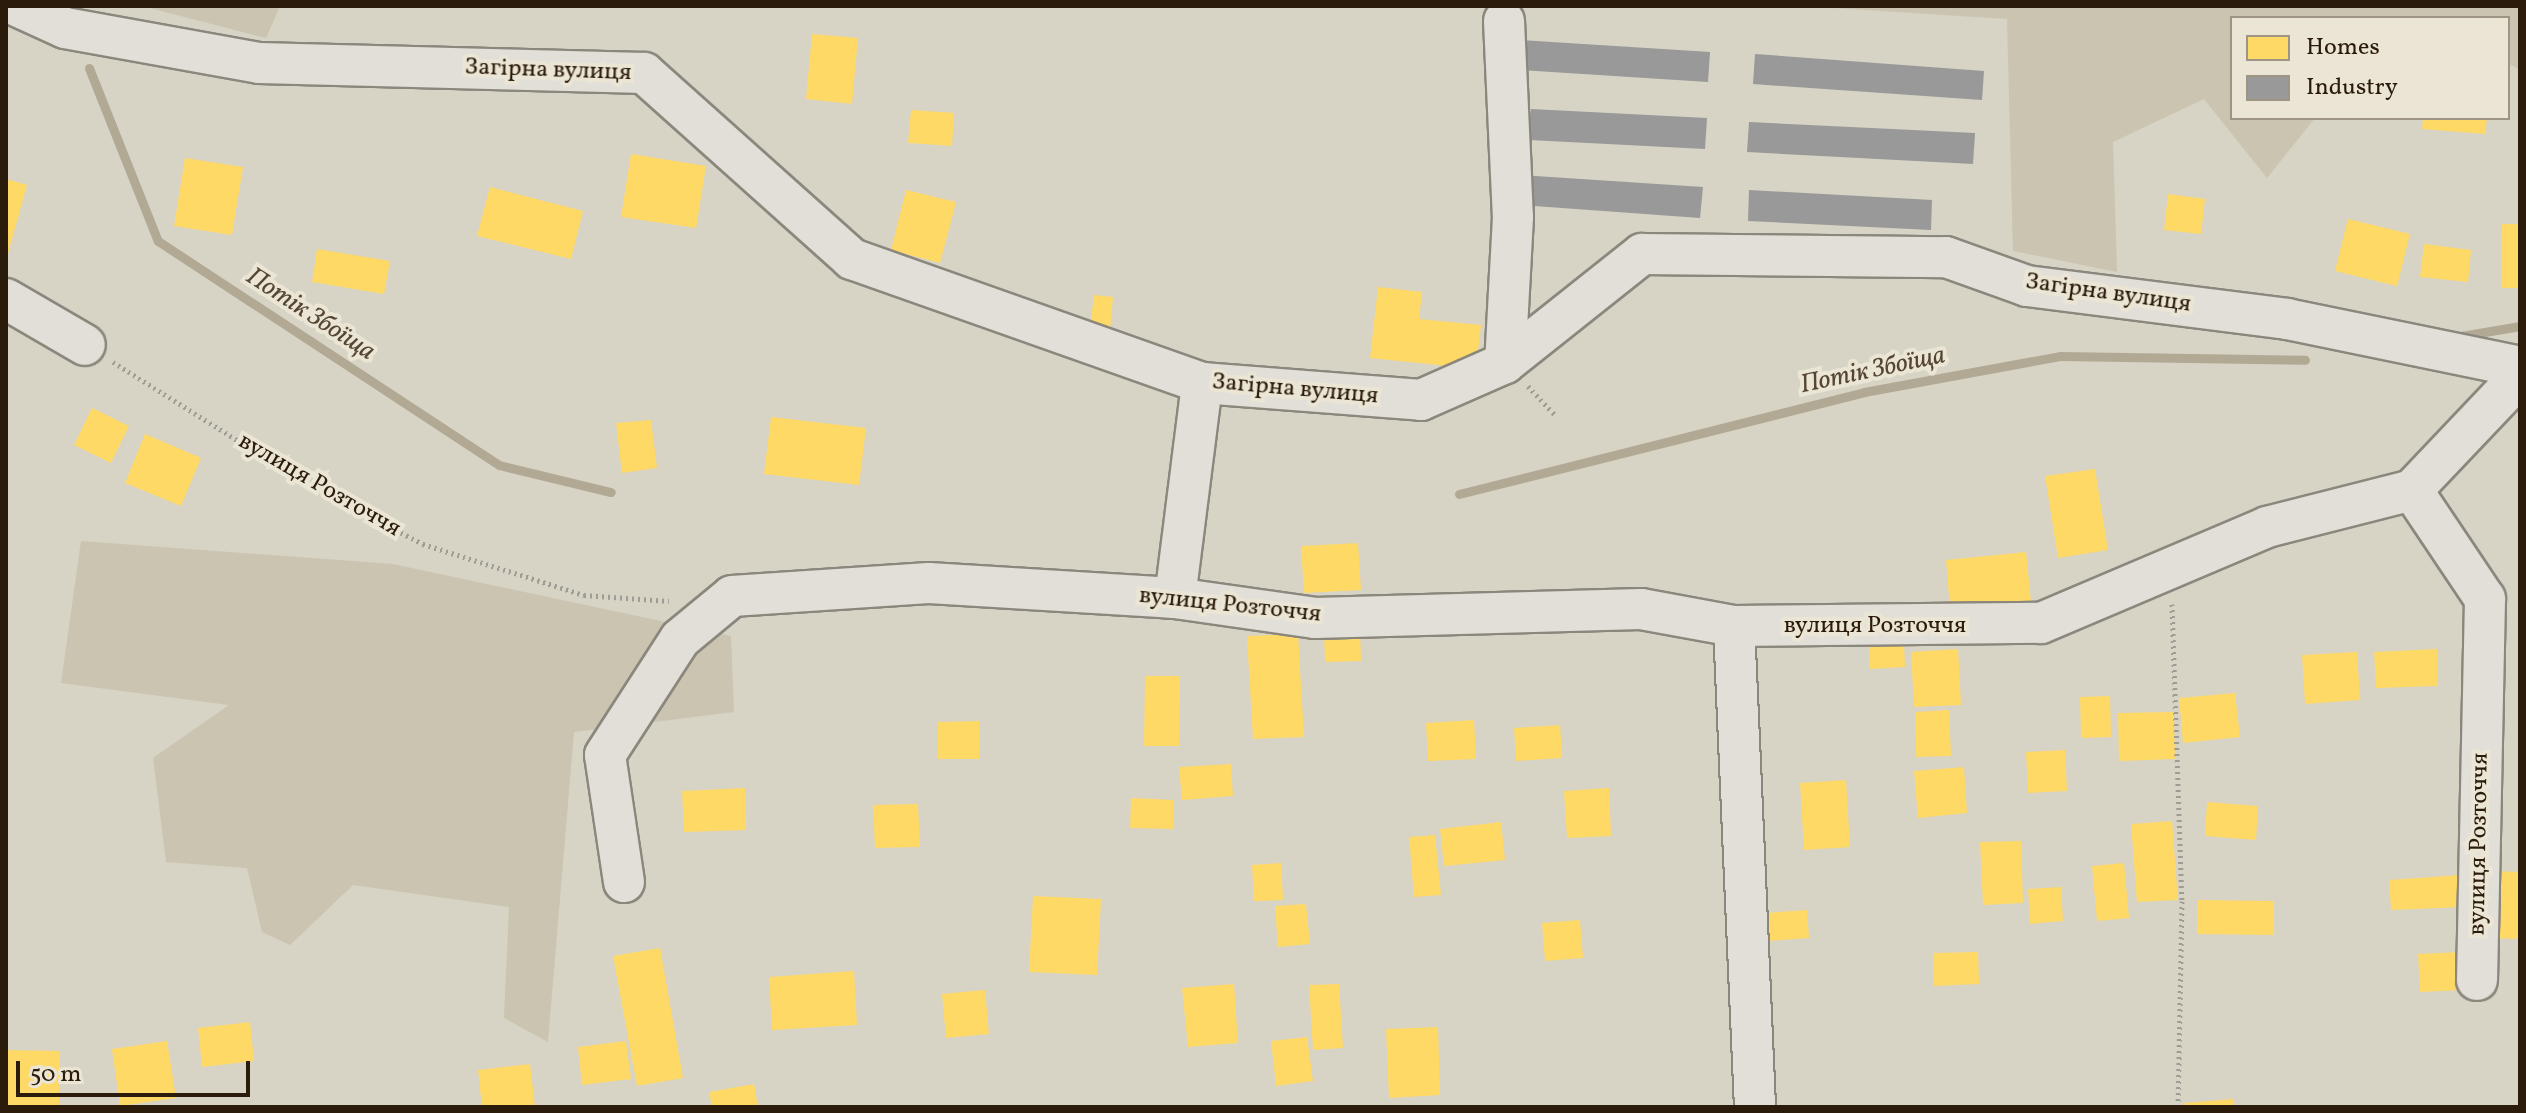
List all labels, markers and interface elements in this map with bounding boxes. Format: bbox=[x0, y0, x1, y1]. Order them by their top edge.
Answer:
legend bbox=[2230, 16, 2510, 120]
text: Homes bbox=[2306, 31, 2380, 65]
street label: Загірна вулиця bbox=[464, 54, 632, 88]
text: Industry bbox=[2306, 71, 2398, 105]
water label: Потік Збоїща bbox=[240, 262, 380, 368]
street label: Загірна вулиця bbox=[2023, 268, 2193, 320]
water label: Потік Збоїща bbox=[1798, 340, 1948, 402]
street label: Загірна вулиця bbox=[1211, 368, 1379, 412]
street label: вулиця Розточчя bbox=[233, 428, 405, 544]
street label: вулиця Розточчя bbox=[1138, 582, 1322, 630]
street label: вулиця Розточчя bbox=[1784, 613, 1966, 641]
street label: вулиця Розточчя bbox=[2464, 752, 2496, 936]
scale bar bbox=[20, 1045, 254, 1095]
text: 50 m bbox=[30, 1058, 82, 1092]

